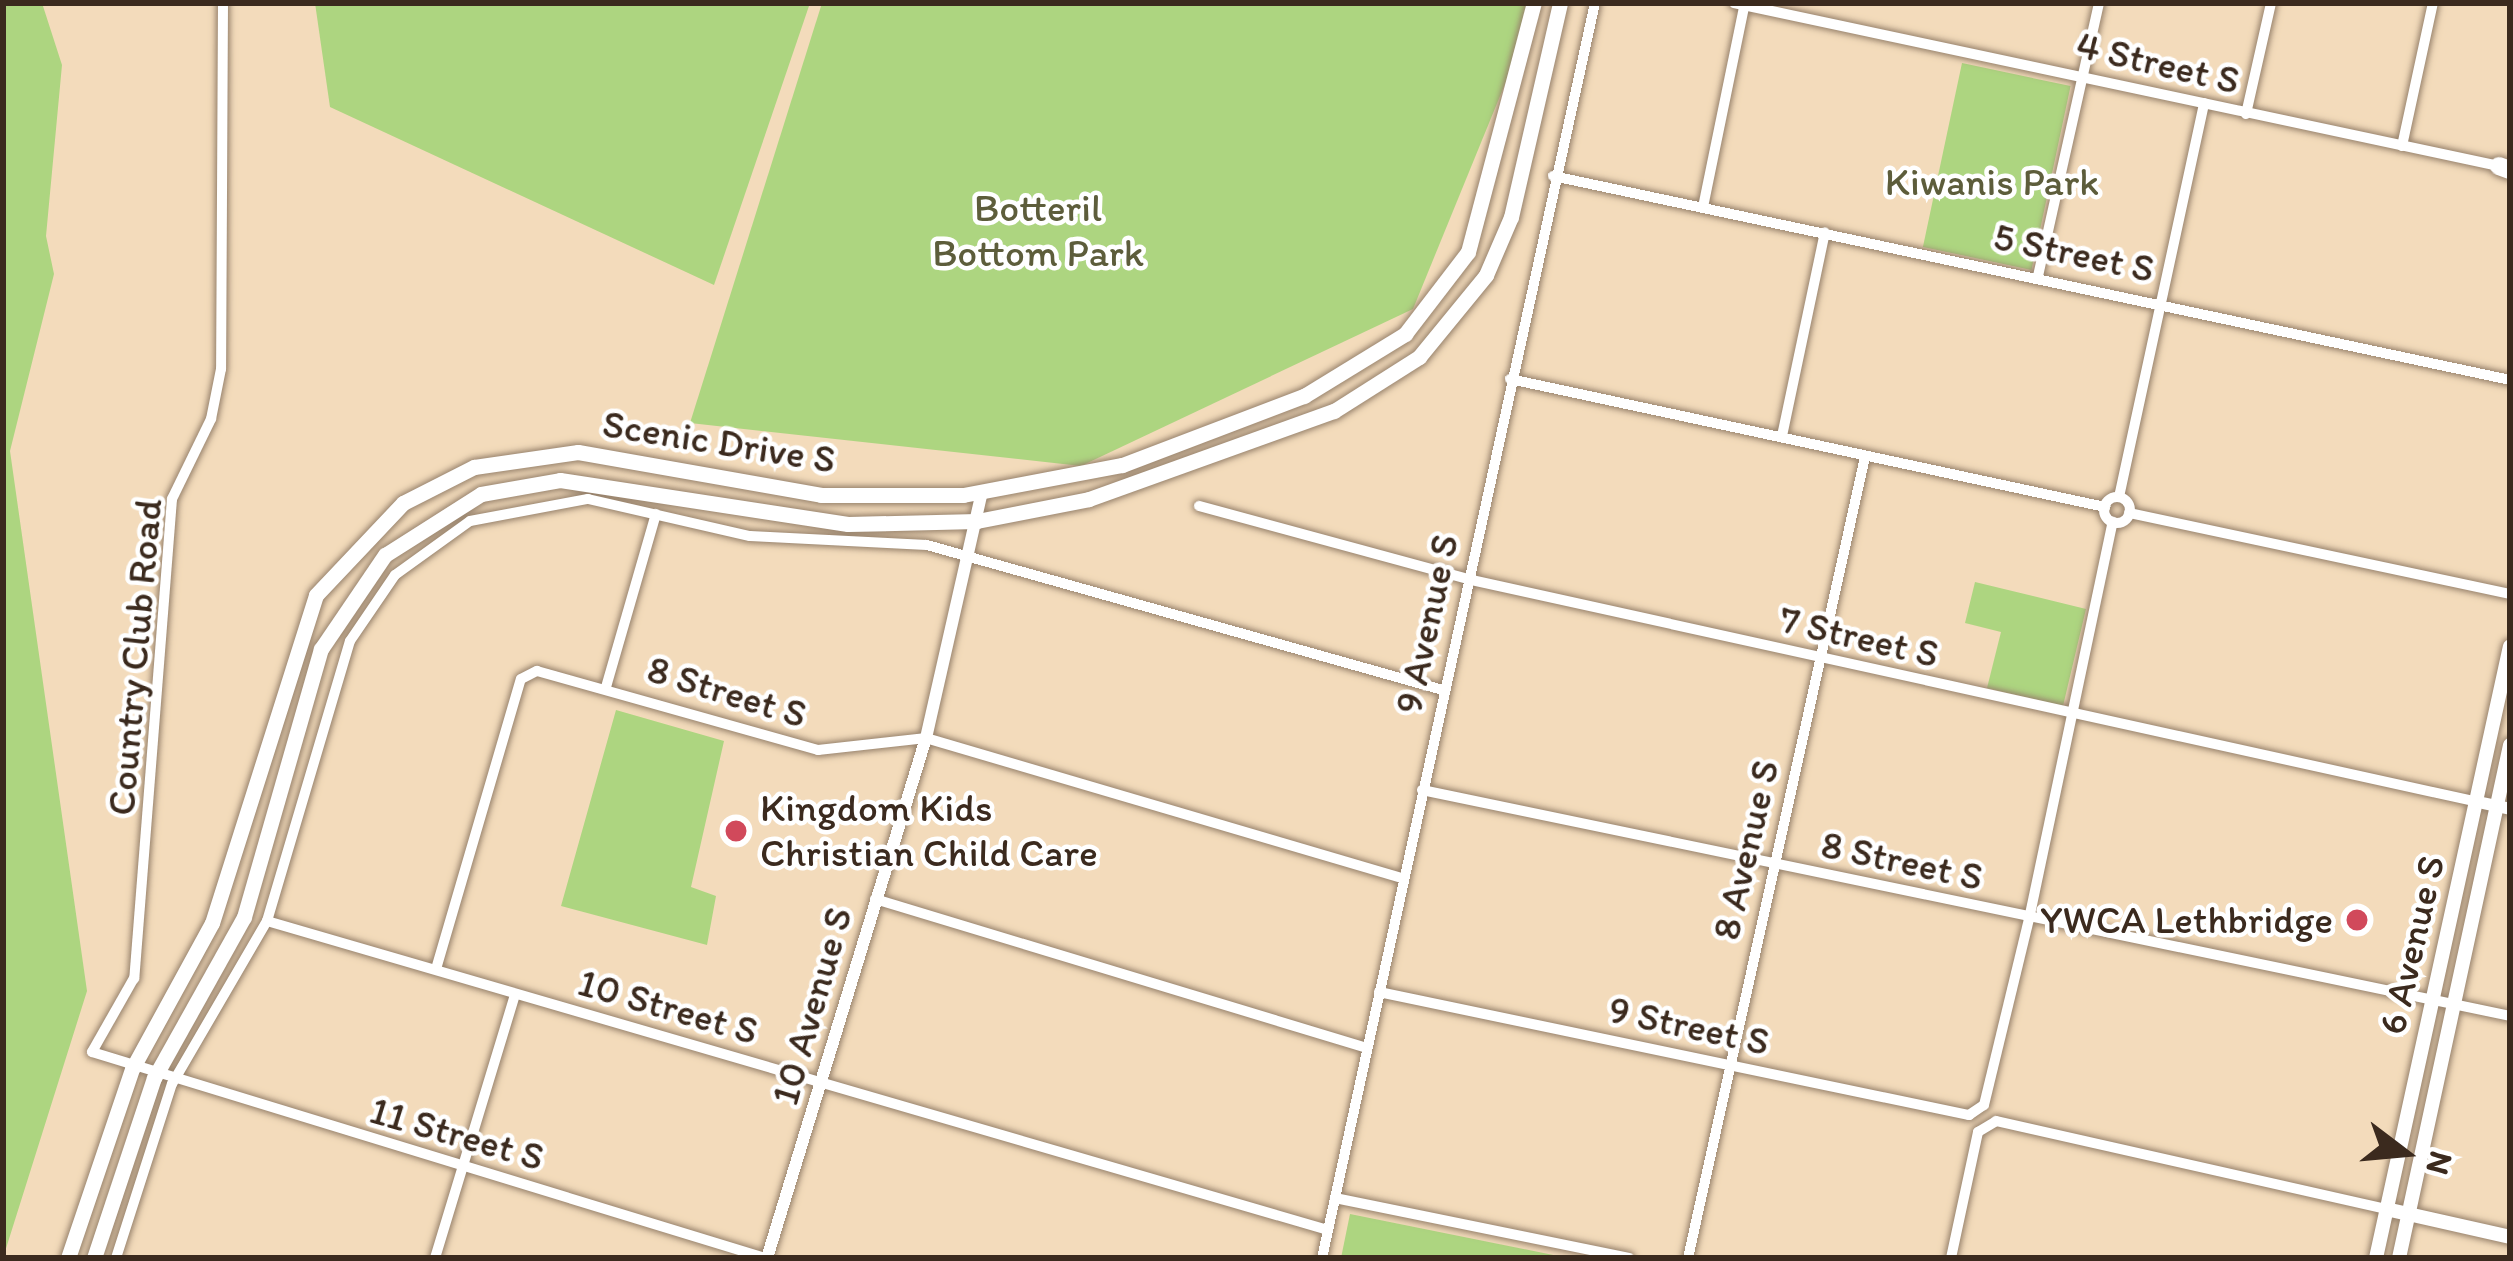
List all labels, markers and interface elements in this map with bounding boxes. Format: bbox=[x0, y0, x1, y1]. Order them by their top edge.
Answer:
street label: 4 Street S bbox=[2072, 22, 2244, 104]
park label: Kiwanis Park bbox=[1885, 159, 2099, 205]
park label: Botteril Bottom Park bbox=[932, 186, 1144, 277]
street label: 5 Street S bbox=[1989, 213, 2159, 293]
street label: Scenic Drive S bbox=[599, 400, 839, 484]
street label: Country Club Road bbox=[98, 497, 172, 817]
street label: 9 Avenue S bbox=[1385, 530, 1469, 718]
street label: 7 Street S bbox=[1775, 596, 1943, 678]
street label: 8 Street S bbox=[642, 646, 812, 738]
street label: 8 Avenue S bbox=[1703, 756, 1789, 944]
place label: Kingdom Kids Christian Child Care bbox=[760, 786, 1099, 877]
marker: Kingdom Kids Christian Child Care bbox=[723, 818, 749, 844]
street label: 8 Street S bbox=[1817, 821, 1987, 901]
street label: 6 Avenue S bbox=[2369, 851, 2455, 1039]
place label: YWCA Lethbridge bbox=[2040, 897, 2333, 943]
street label: 10 Avenue S bbox=[761, 902, 863, 1110]
marker: YWCA Lethbridge bbox=[2344, 907, 2370, 933]
street label: 10 Street S bbox=[573, 959, 763, 1055]
street label: 9 Street S bbox=[1604, 986, 1774, 1066]
street label: 11 Street S bbox=[365, 1087, 549, 1181]
north arrow bbox=[2345, 1093, 2465, 1213]
text: N bbox=[2418, 1147, 2462, 1179]

